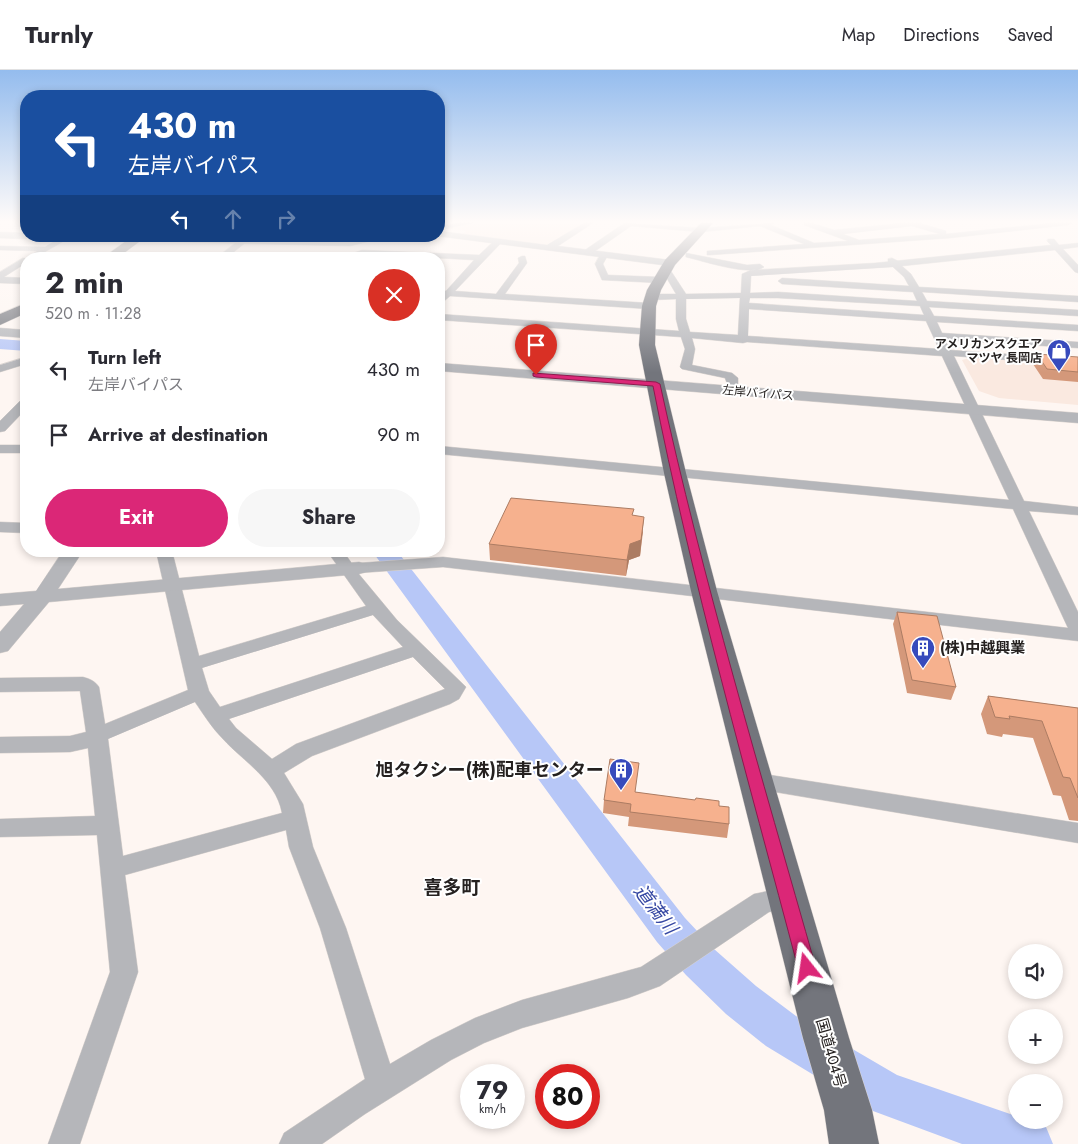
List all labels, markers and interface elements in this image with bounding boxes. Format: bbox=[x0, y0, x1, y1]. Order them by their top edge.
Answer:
text: Turnly bbox=[25, 17, 93, 52]
text: Map bbox=[842, 22, 875, 48]
text: Directions bbox=[903, 22, 979, 48]
text: Saved bbox=[1007, 22, 1053, 48]
text: 430 m bbox=[128, 101, 237, 151]
icon: left bbox=[45, 110, 110, 175]
text: 左岸バイパス bbox=[128, 149, 260, 181]
icon: left bbox=[166, 205, 194, 233]
icon: ahead bbox=[219, 205, 247, 233]
icon: right bbox=[272, 205, 300, 233]
text: 2 min bbox=[45, 261, 124, 304]
button: close bbox=[368, 269, 420, 321]
text: 520 m · 11:28 bbox=[45, 302, 141, 325]
pin bbox=[515, 324, 557, 375]
icon: arrive bbox=[522, 331, 550, 359]
place label: アメリカンスクエア マツヤ 長岡店 bbox=[935, 335, 1042, 367]
shop icon: アメリカンスクエア マツヤ 長岡店 bbox=[1046, 338, 1072, 372]
text: Turn left bbox=[88, 344, 161, 371]
icon: left bbox=[45, 356, 73, 384]
text: 430 m bbox=[367, 356, 420, 383]
text: 左岸バイパス bbox=[88, 373, 184, 396]
street label: 左岸バイパス bbox=[721, 381, 795, 405]
icon: arrive bbox=[45, 421, 73, 449]
text: Arrive at destination bbox=[88, 421, 268, 448]
text: 90 m bbox=[377, 421, 420, 448]
button: Exit bbox=[45, 489, 228, 547]
button: Share bbox=[238, 489, 420, 547]
building icon: (株)中越興業 bbox=[910, 635, 936, 669]
place label: (株)中越興業 bbox=[940, 637, 1025, 659]
place label: 旭タクシー(株)配車センター bbox=[376, 757, 604, 783]
building icon: 旭タクシー(株)配車センター bbox=[608, 757, 634, 791]
district label: 喜多町 bbox=[423, 874, 481, 901]
water label: 道満川 bbox=[627, 879, 685, 942]
position arrow bbox=[780, 941, 832, 993]
map controls bbox=[1008, 944, 1063, 1129]
button: sound bbox=[1008, 944, 1063, 999]
button: + bbox=[1008, 1009, 1063, 1064]
street label: 国道404号 bbox=[811, 1016, 851, 1090]
speed limit sign: 80 bbox=[535, 1064, 600, 1129]
text: 79 bbox=[477, 1072, 508, 1108]
button: − bbox=[1008, 1074, 1063, 1129]
text: km/h bbox=[479, 1100, 506, 1118]

